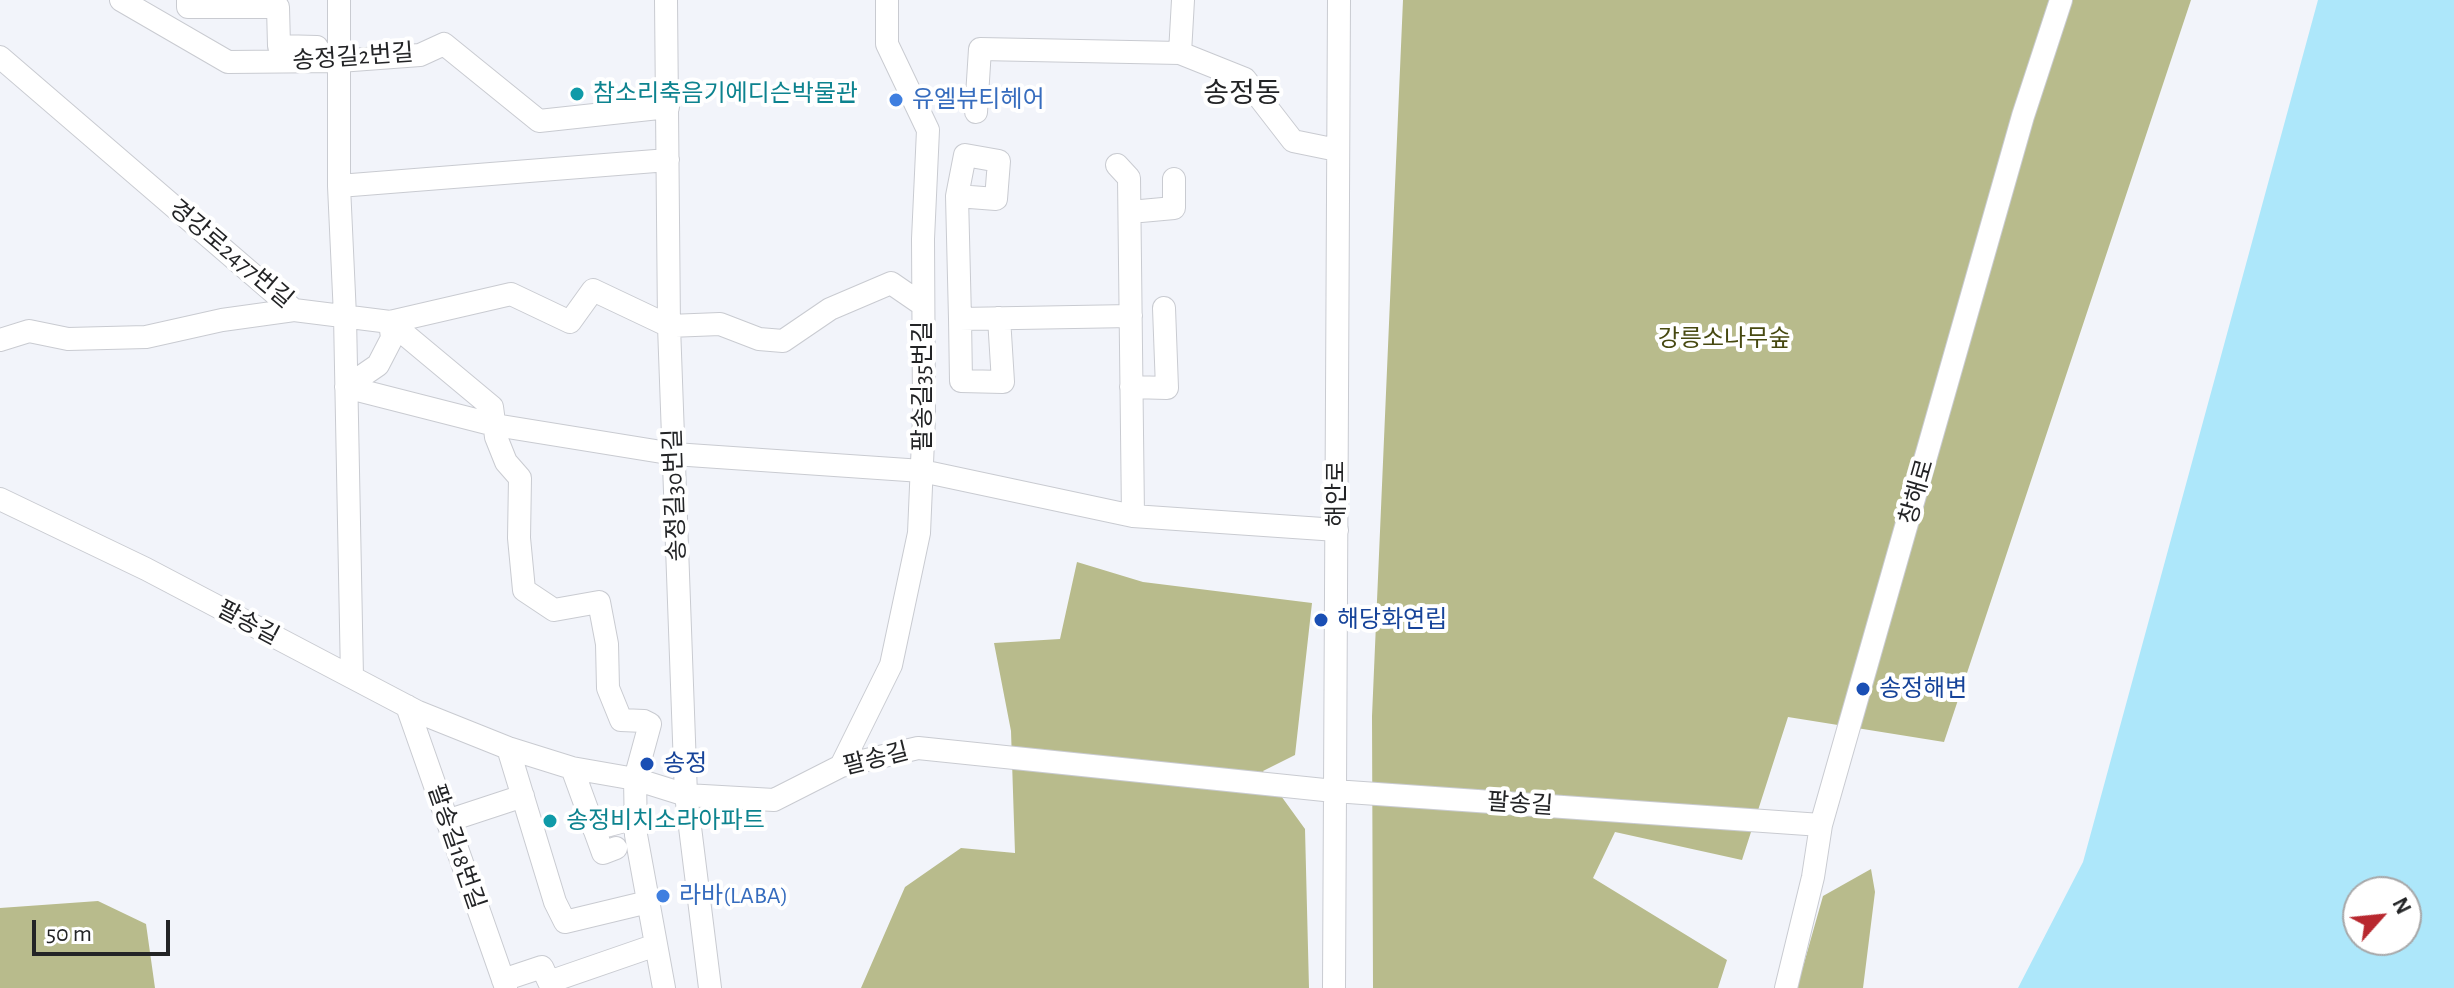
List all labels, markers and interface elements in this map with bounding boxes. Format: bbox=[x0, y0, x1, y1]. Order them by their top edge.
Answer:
street label: 송정길2번길 bbox=[291, 38, 415, 76]
district label: 송정동 bbox=[1203, 77, 1281, 111]
place label: 참소리축음기에디슨박물관 bbox=[593, 80, 858, 108]
marker: 참소리축음기에디슨박물관 bbox=[568, 85, 586, 103]
place label: 유엘뷰티헤어 bbox=[912, 86, 1044, 114]
marker: 유엘뷰티헤어 bbox=[887, 91, 905, 109]
street label: 경강로2477번길 bbox=[163, 194, 299, 314]
street label: 팔송길35번길 bbox=[909, 321, 937, 451]
park label: 강릉소나무숲 bbox=[1658, 325, 1790, 353]
street label: 송정길30번길 bbox=[658, 428, 692, 562]
street label: 창해로 bbox=[1894, 456, 1940, 528]
street label: 해안로 bbox=[1323, 461, 1351, 527]
street label: 팔송길 bbox=[212, 595, 284, 651]
place label: 해당화연립 bbox=[1337, 606, 1447, 634]
marker: 해당화연립 bbox=[1312, 611, 1330, 629]
place label: 송정해변 bbox=[1879, 675, 1967, 703]
marker: 송정해변 bbox=[1854, 680, 1872, 698]
street label: 팔송길 bbox=[840, 737, 912, 781]
place label: 송정 bbox=[663, 750, 707, 778]
marker: 송정 bbox=[638, 755, 656, 773]
street label: 팔송길18번길 bbox=[421, 781, 491, 913]
street label: 팔송길 bbox=[1486, 787, 1554, 821]
place label: 송정비치소라아파트 bbox=[566, 807, 765, 835]
marker: 송정비치소라아파트 bbox=[541, 812, 559, 830]
north arrow bbox=[2342, 876, 2422, 956]
place label: 라바(LABA) bbox=[679, 882, 788, 910]
marker: 라바(LABA) bbox=[654, 887, 672, 905]
text: N bbox=[2388, 894, 2415, 918]
scale bar bbox=[36, 904, 174, 954]
text: 50 m bbox=[46, 922, 92, 946]

